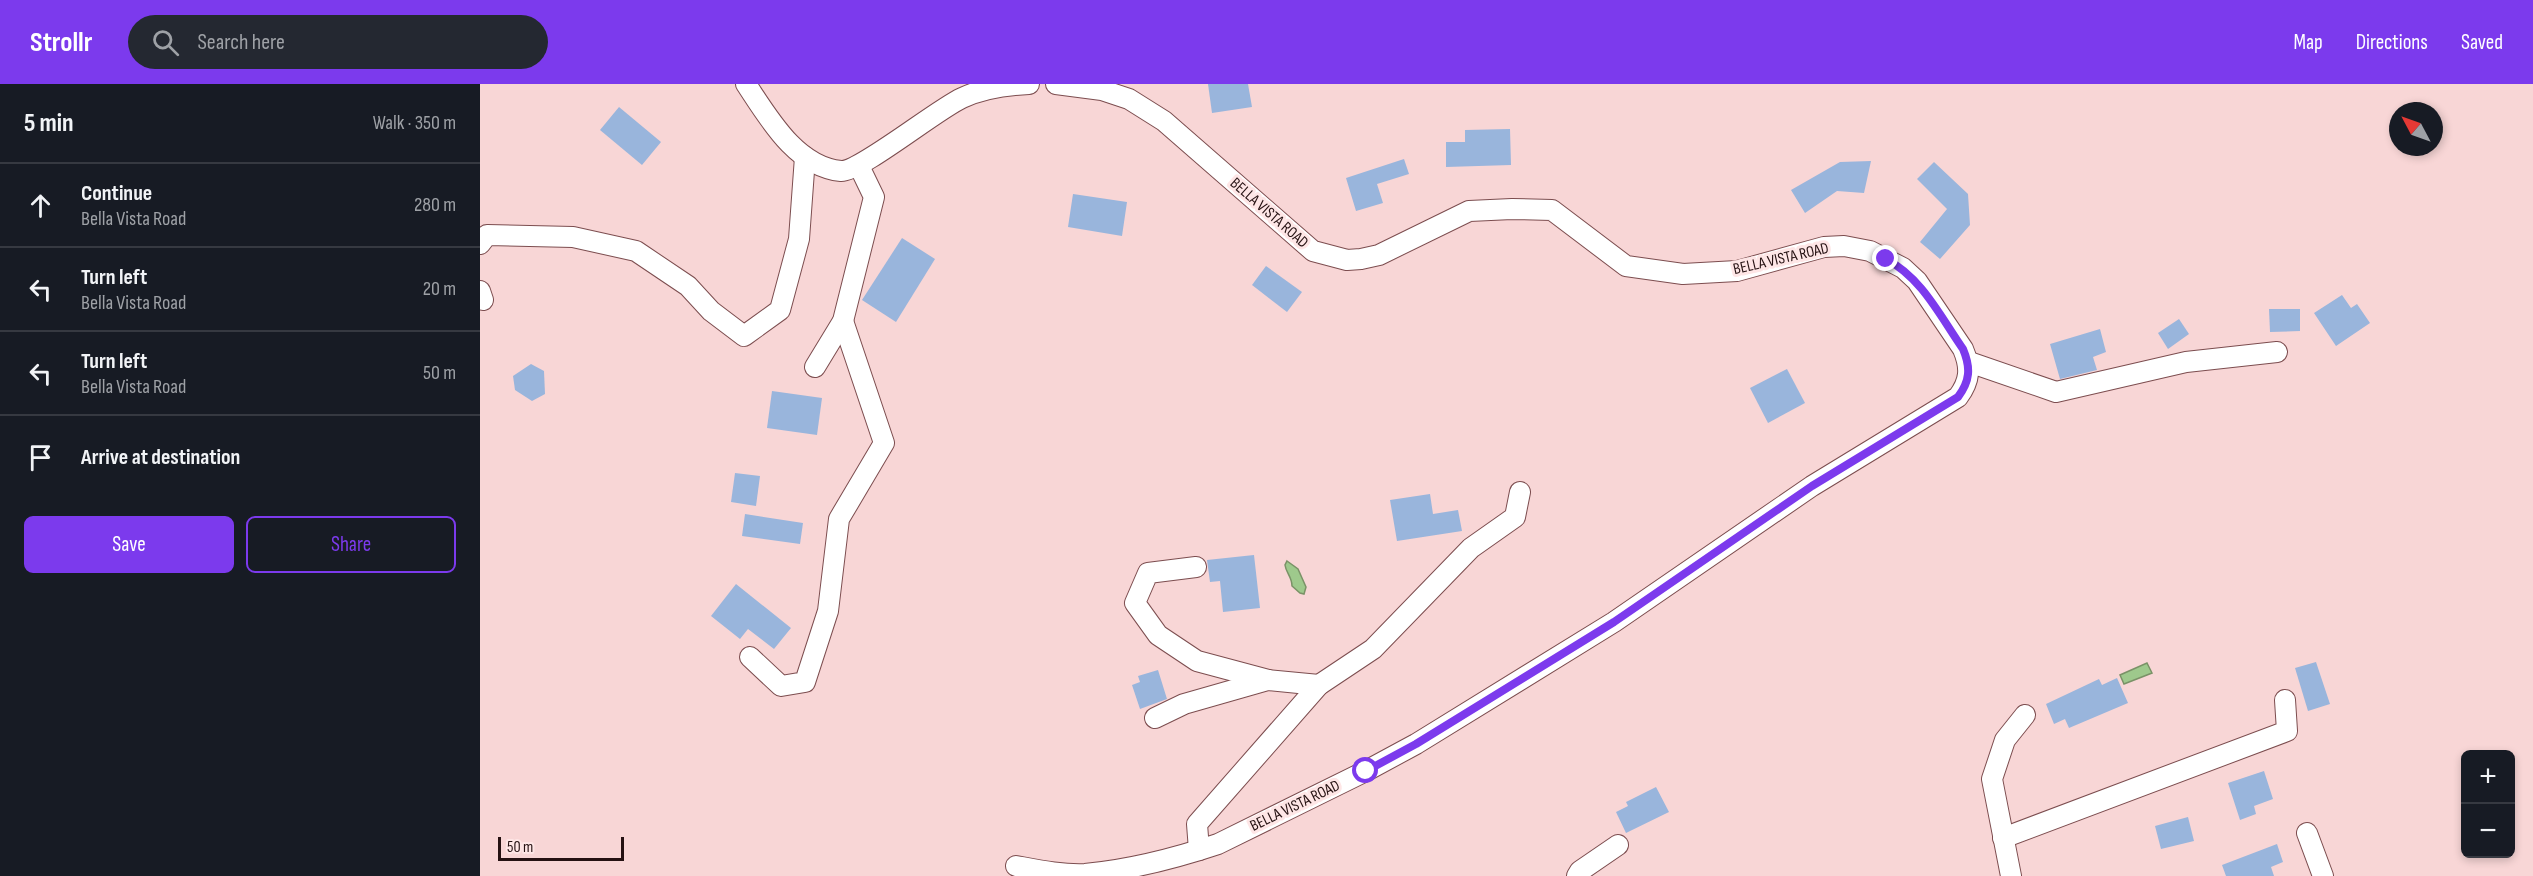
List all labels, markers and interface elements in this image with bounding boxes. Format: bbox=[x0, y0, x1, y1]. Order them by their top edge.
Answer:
search box bbox=[128, 15, 548, 69]
text: Strollr bbox=[30, 26, 92, 59]
icon: search bbox=[149, 26, 182, 59]
text: Search here bbox=[197, 29, 285, 56]
text: Map bbox=[2293, 30, 2323, 55]
text: Directions bbox=[2356, 30, 2428, 55]
text: Saved bbox=[2461, 30, 2503, 55]
north arrow bbox=[2389, 102, 2443, 156]
text: 5 min bbox=[24, 108, 74, 139]
text: Walk · 350 m bbox=[373, 111, 456, 135]
street label: BELLA VISTA ROAD bbox=[1226, 174, 1312, 252]
text: Continue bbox=[81, 180, 152, 207]
icon: ahead bbox=[24, 189, 57, 222]
text: 280 m bbox=[414, 193, 456, 217]
text: Bella Vista Road bbox=[81, 207, 186, 231]
street label: BELLA VISTA ROAD bbox=[1731, 239, 1831, 279]
route end bbox=[1872, 245, 1898, 271]
text: Turn left bbox=[81, 264, 147, 291]
icon: left bbox=[24, 273, 57, 306]
text: 20 m bbox=[423, 277, 456, 301]
text: Bella Vista Road bbox=[81, 291, 186, 315]
text: Turn left bbox=[81, 348, 147, 375]
icon: left bbox=[24, 357, 57, 390]
text: 50 m bbox=[423, 361, 456, 385]
text: Bella Vista Road bbox=[81, 375, 186, 399]
icon: arrive bbox=[24, 441, 57, 474]
text: Arrive at destination bbox=[81, 444, 240, 471]
button: Save bbox=[24, 516, 234, 573]
button: Share bbox=[246, 516, 456, 573]
map controls bbox=[2461, 750, 2515, 858]
button: + bbox=[2461, 750, 2515, 804]
route start bbox=[1352, 757, 1378, 783]
street label: BELLA VISTA ROAD bbox=[1247, 776, 1343, 836]
button: − bbox=[2461, 804, 2515, 858]
scale bar bbox=[498, 834, 624, 862]
text: 50 m bbox=[507, 838, 533, 857]

